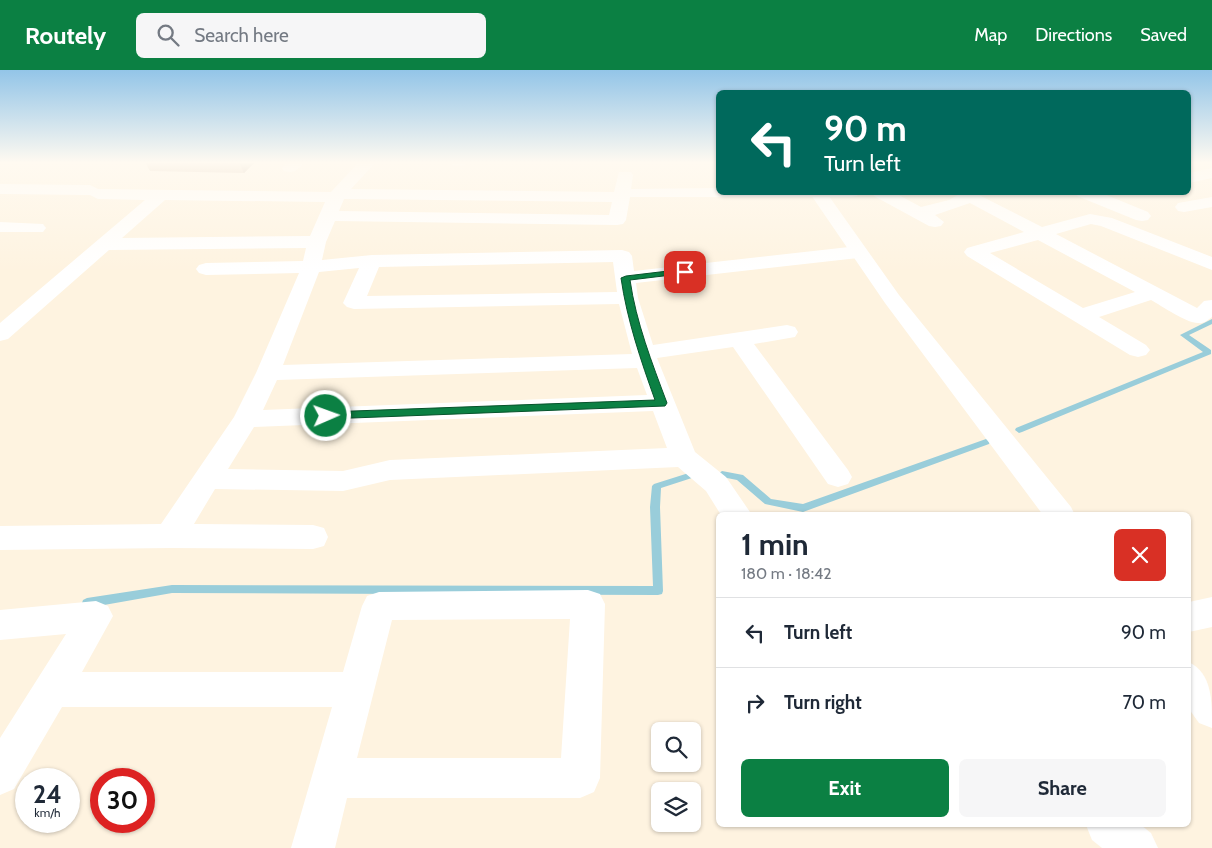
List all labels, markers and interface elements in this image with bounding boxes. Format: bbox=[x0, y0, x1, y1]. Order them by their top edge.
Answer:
search box bbox=[136, 13, 486, 58]
text: Routely bbox=[25, 21, 106, 50]
icon: search bbox=[154, 21, 182, 49]
text: Search here bbox=[194, 24, 289, 47]
text: Map bbox=[974, 24, 1007, 46]
text: Directions bbox=[1035, 24, 1112, 46]
text: Saved bbox=[1140, 24, 1187, 46]
text: 90 m bbox=[824, 107, 907, 150]
icon: left bbox=[741, 110, 806, 175]
text: Turn left bbox=[824, 150, 901, 177]
pin bbox=[664, 251, 706, 293]
icon: arrive bbox=[671, 258, 699, 286]
position arrow bbox=[299, 389, 351, 441]
text: 1 min bbox=[741, 526, 809, 563]
button: close bbox=[1114, 529, 1166, 581]
text: 180 m · 18:42 bbox=[741, 564, 832, 583]
icon: left bbox=[741, 619, 769, 647]
text: Turn left bbox=[784, 621, 852, 644]
text: 90 m bbox=[1121, 621, 1166, 644]
icon: right bbox=[741, 689, 769, 717]
text: Turn right bbox=[784, 691, 862, 714]
text: 70 m bbox=[1122, 691, 1166, 714]
map controls bbox=[651, 722, 701, 832]
button: search bbox=[651, 722, 701, 772]
button: Exit bbox=[741, 759, 949, 817]
button: Share bbox=[959, 759, 1166, 817]
speed limit sign: 30 bbox=[90, 768, 155, 833]
text: 24 bbox=[33, 779, 62, 809]
button: layers bbox=[651, 782, 701, 832]
text: km/h bbox=[34, 805, 61, 820]

